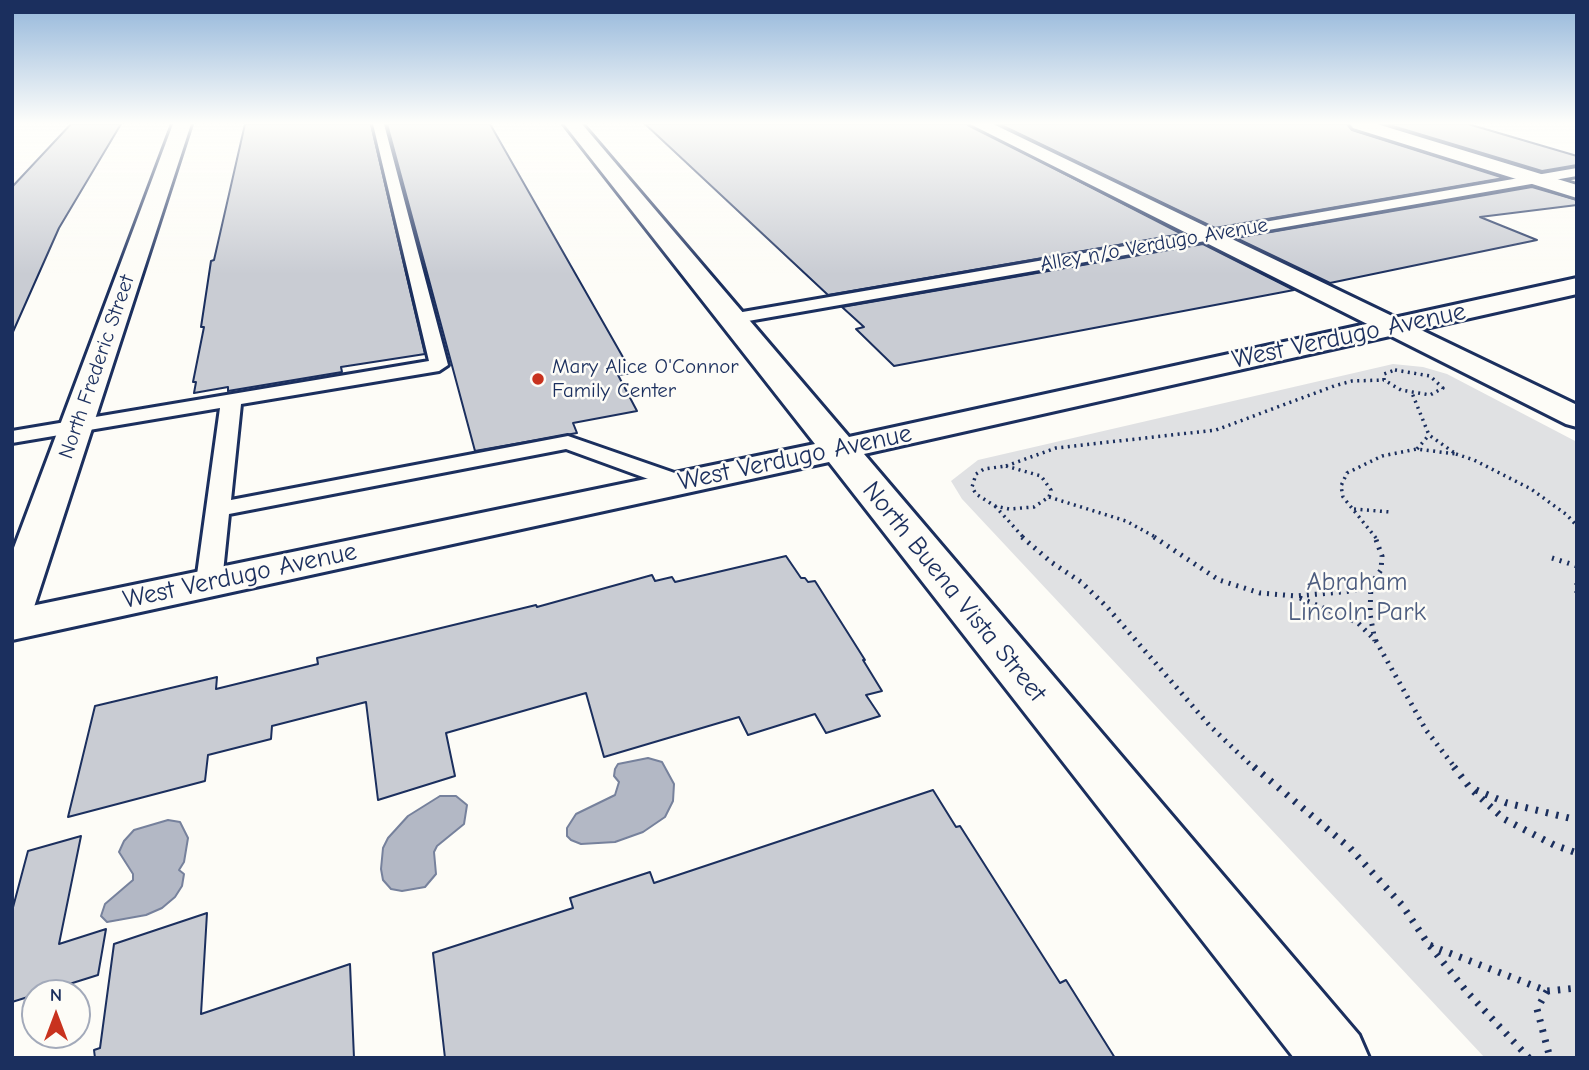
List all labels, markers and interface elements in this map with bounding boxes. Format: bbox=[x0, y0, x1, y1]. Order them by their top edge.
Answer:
street label: Alley n/o Verdugo Avenue bbox=[1038, 213, 1270, 277]
street label: North Frederic Street bbox=[54, 272, 140, 462]
street label: West Verdugo Avenue bbox=[1229, 296, 1469, 376]
place label: Mary Alice O'Connor Family Center bbox=[552, 354, 739, 404]
marker: Mary Alice O'Connor Family Center bbox=[530, 371, 546, 387]
street label: West Verdugo Avenue bbox=[675, 418, 915, 498]
street label: North Buena Vista Street bbox=[855, 475, 1053, 709]
street label: West Verdugo Avenue bbox=[120, 536, 360, 616]
park label: Abraham Lincoln Park bbox=[1288, 567, 1426, 628]
north arrow bbox=[21, 979, 91, 1049]
text: N bbox=[50, 984, 62, 1006]

